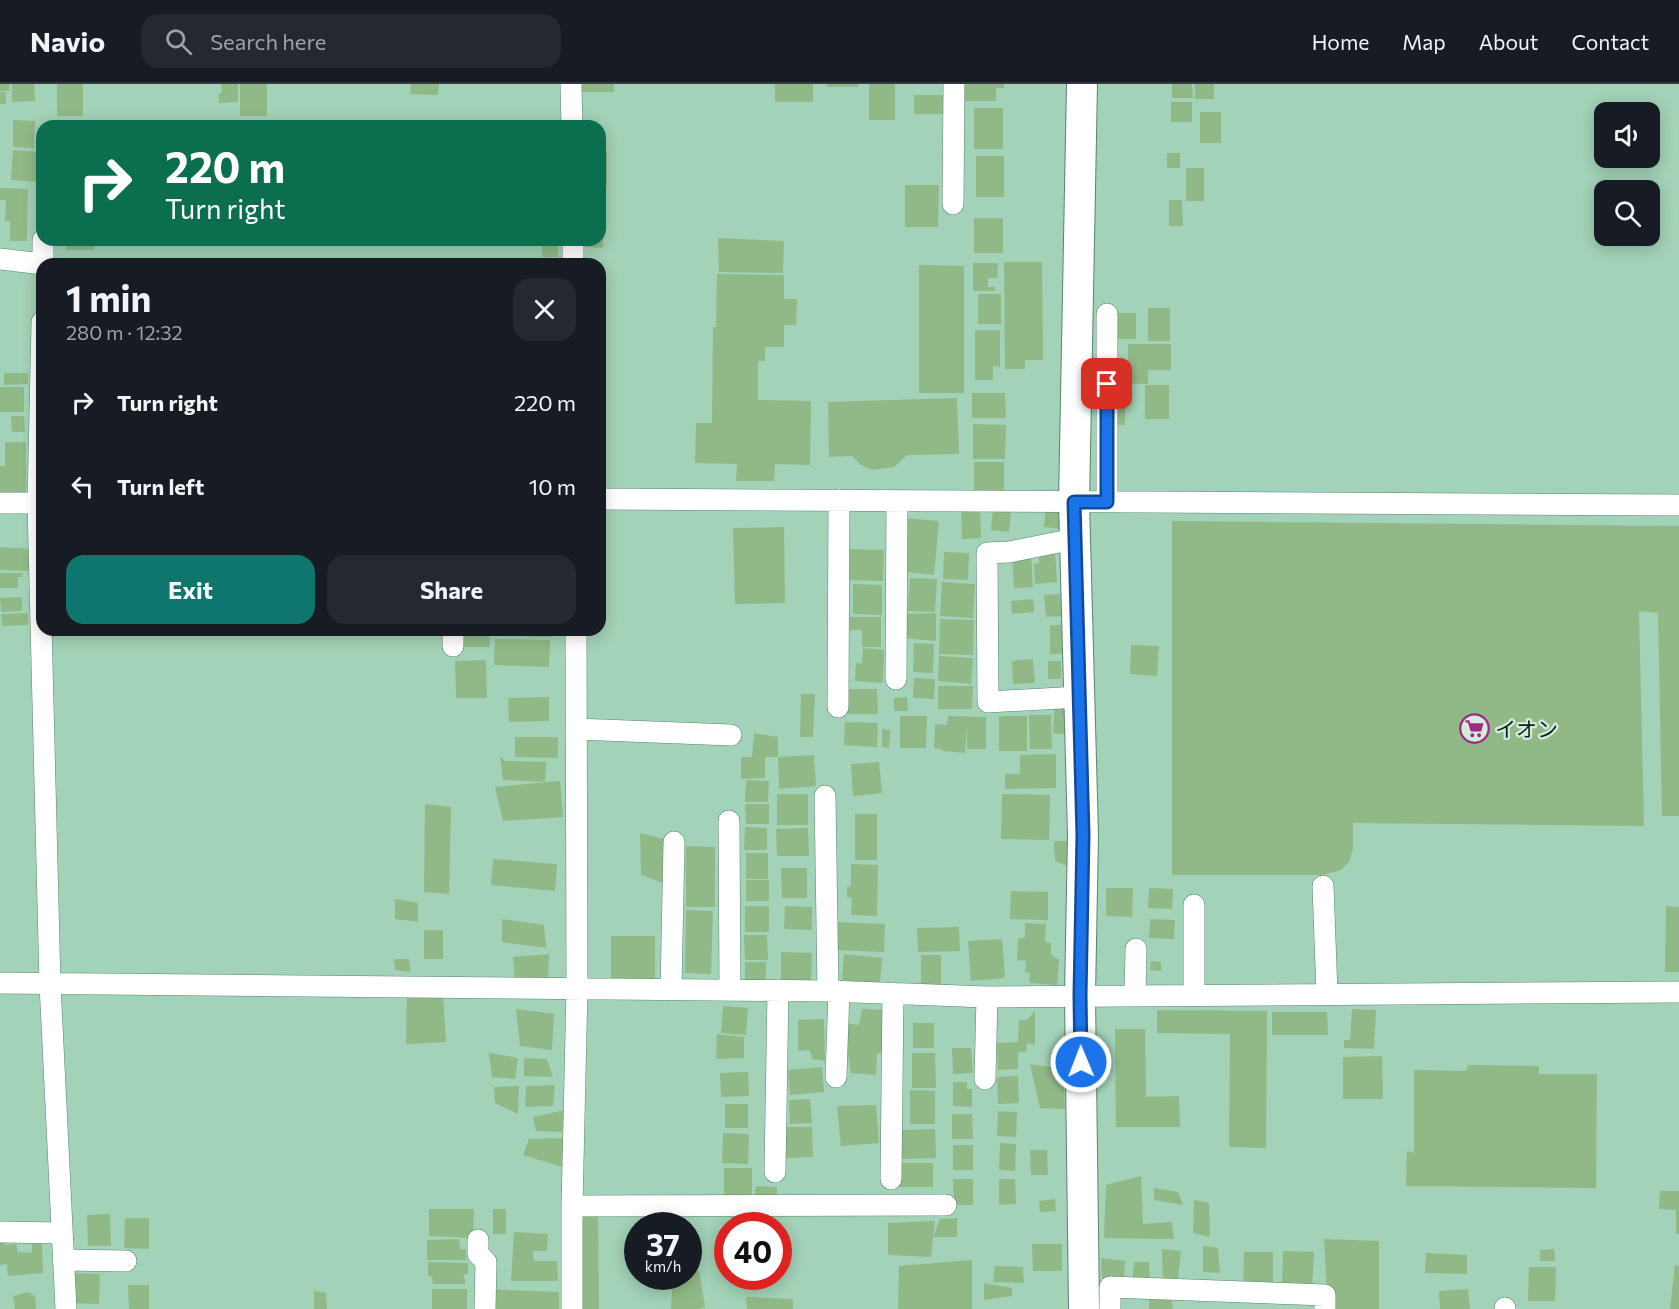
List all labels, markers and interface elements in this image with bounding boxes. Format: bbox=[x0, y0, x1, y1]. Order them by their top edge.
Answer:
search box bbox=[141, 14, 561, 68]
text: Navio bbox=[30, 24, 105, 58]
icon: search bbox=[162, 25, 195, 58]
text: Search here bbox=[210, 28, 326, 55]
text: Home bbox=[1312, 29, 1369, 54]
text: Map bbox=[1402, 29, 1446, 54]
text: About bbox=[1479, 29, 1538, 54]
text: Contact bbox=[1571, 29, 1649, 54]
map controls bbox=[1594, 102, 1660, 246]
button: sound bbox=[1594, 102, 1660, 168]
text: 220 m bbox=[165, 140, 285, 192]
icon: right bbox=[66, 144, 144, 222]
button: search bbox=[1594, 180, 1660, 246]
text: Turn right bbox=[165, 192, 285, 225]
text: 1 min bbox=[66, 275, 151, 319]
button: close bbox=[513, 278, 576, 341]
text: 280 m · 12:32 bbox=[66, 320, 183, 344]
pin bbox=[1081, 358, 1132, 409]
icon: arrive bbox=[1090, 367, 1123, 400]
icon: right bbox=[66, 386, 99, 419]
text: Turn right bbox=[117, 389, 218, 416]
text: 220 m bbox=[514, 389, 576, 416]
icon: left bbox=[66, 470, 99, 503]
text: Turn left bbox=[117, 473, 204, 500]
text: 10 m bbox=[529, 473, 576, 500]
button: Exit bbox=[66, 555, 315, 624]
button: Share bbox=[327, 555, 576, 624]
supermarket icon: イオン bbox=[1458, 712, 1490, 744]
place label: イオン bbox=[1495, 716, 1558, 741]
position arrow bbox=[1049, 1030, 1113, 1094]
speed limit sign: 40 bbox=[714, 1212, 792, 1290]
text: 37 bbox=[646, 1225, 680, 1262]
text: km/h bbox=[645, 1257, 681, 1275]

